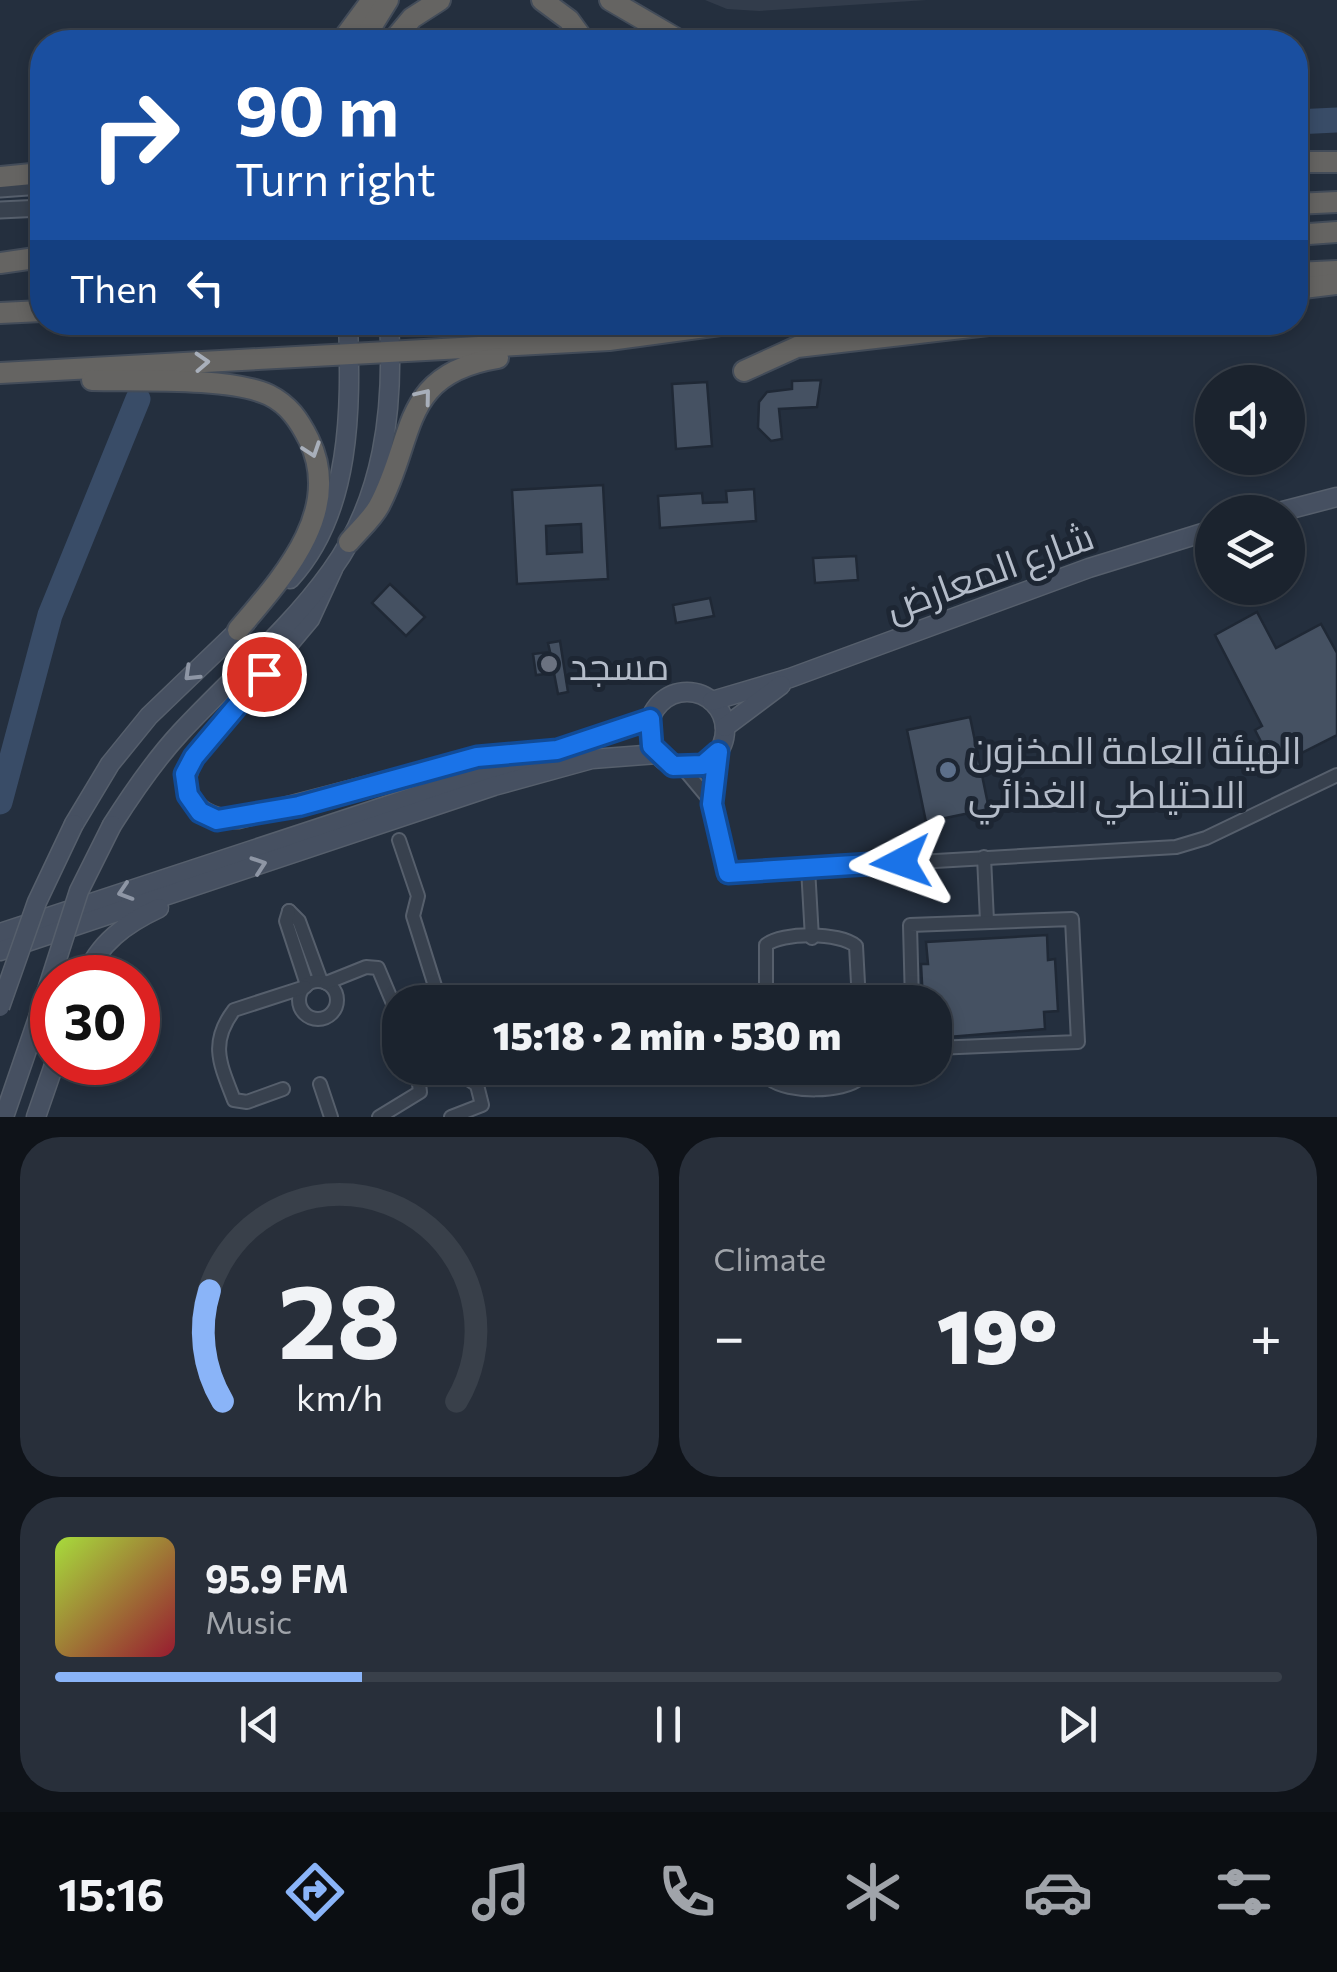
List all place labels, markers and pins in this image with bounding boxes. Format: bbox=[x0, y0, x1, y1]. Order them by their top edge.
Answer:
pin bbox=[222, 632, 307, 717]
place label: مسجد bbox=[569, 641, 669, 688]
marker: مسجد bbox=[538, 653, 560, 675]
place label: الهيئة العامة المخزون الاحتياطي الغذائي bbox=[968, 725, 1302, 825]
marker: الهيئة العامة المخزون الاحتياطي الغذائي bbox=[937, 759, 959, 781]

